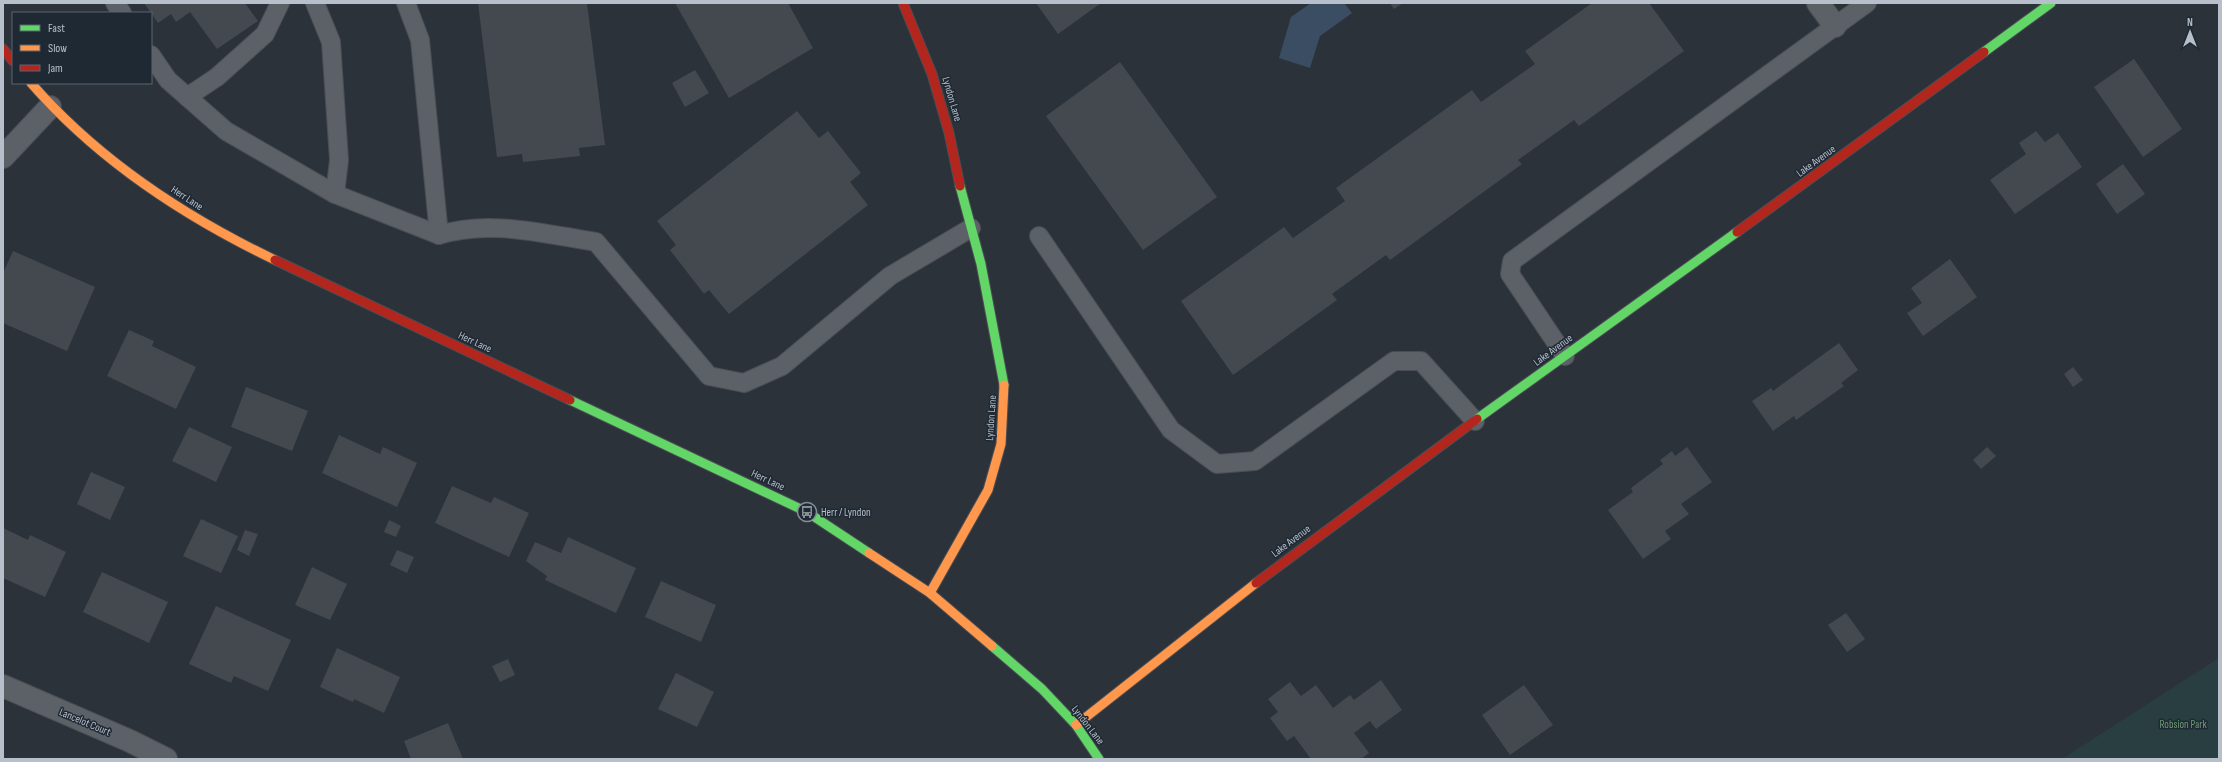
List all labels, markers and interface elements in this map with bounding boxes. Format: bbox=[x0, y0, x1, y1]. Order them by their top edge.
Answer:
legend bbox=[12, 12, 152, 84]
north arrow bbox=[2170, 12, 2210, 52]
text: N bbox=[2187, 16, 2193, 29]
text: Fast bbox=[48, 21, 65, 36]
text: Slow bbox=[48, 41, 67, 56]
text: Jam bbox=[47, 61, 63, 76]
street label: Lyndon Lane bbox=[939, 75, 965, 123]
street label: Lake Avenue bbox=[1794, 142, 1838, 180]
street label: Herr Lane bbox=[169, 183, 205, 213]
street label: Herr Lane bbox=[456, 329, 494, 355]
street label: Lake Avenue bbox=[1531, 331, 1575, 369]
street label: Lyndon Lane bbox=[983, 395, 999, 441]
street label: Herr Lane bbox=[749, 467, 787, 493]
bus stop icon: Herr / Lyndon bbox=[796, 501, 818, 523]
place label: Herr / Lyndon bbox=[821, 506, 871, 519]
street label: Lake Avenue bbox=[1269, 522, 1313, 560]
street label: Lyndon Lane bbox=[1069, 703, 1107, 747]
street label: Lancelot Court bbox=[57, 705, 113, 739]
park label: Robsion Park bbox=[2159, 718, 2207, 731]

